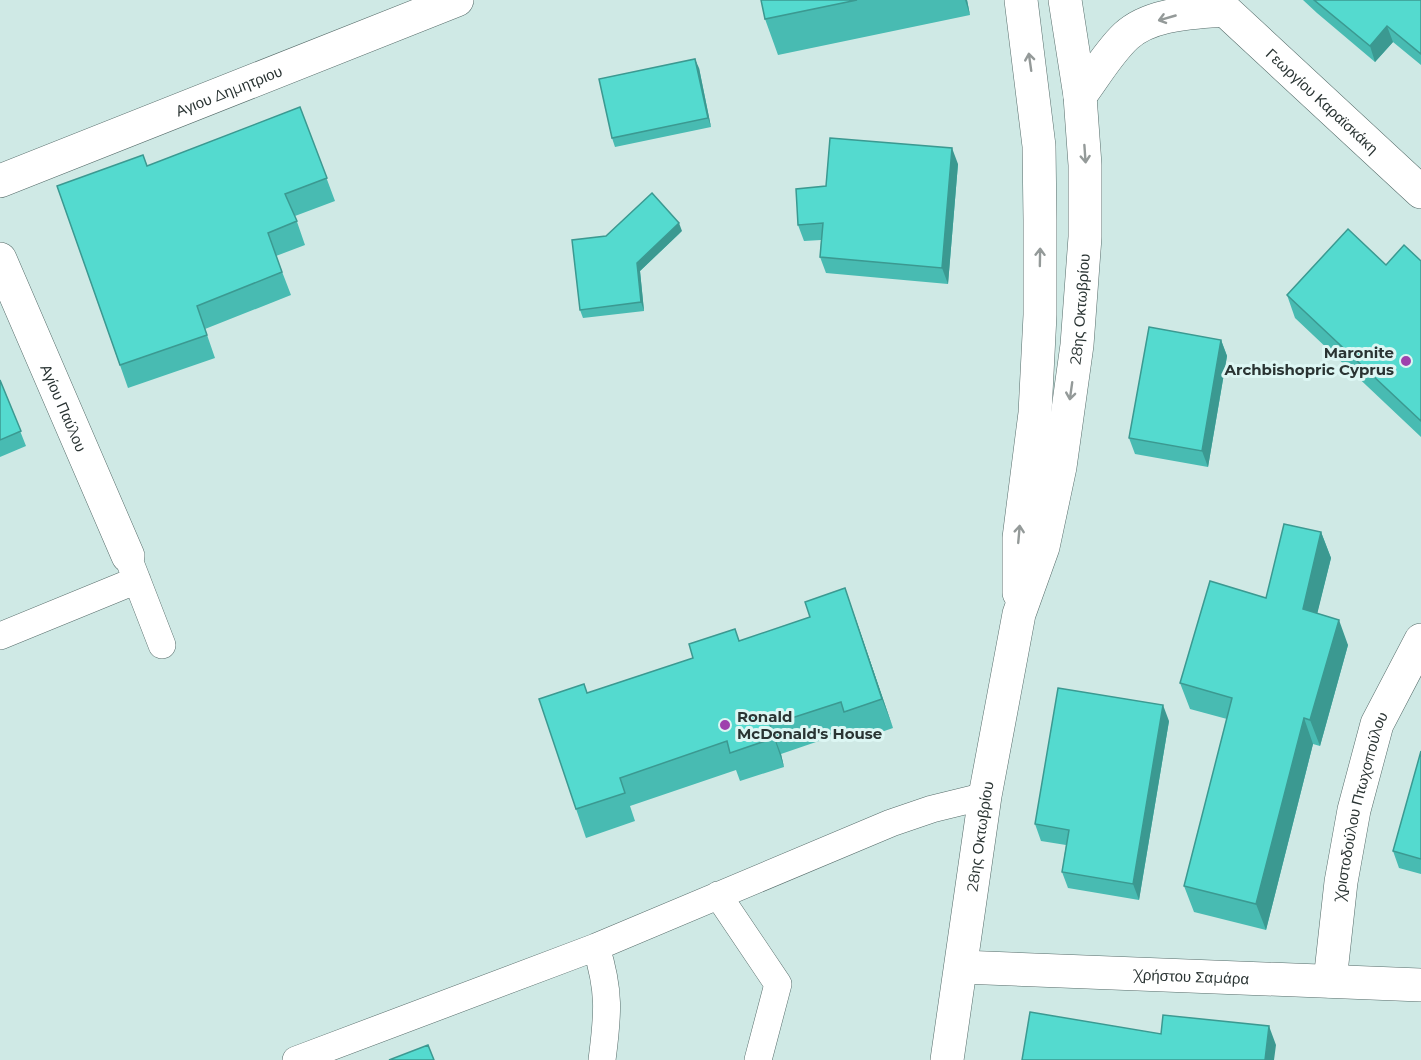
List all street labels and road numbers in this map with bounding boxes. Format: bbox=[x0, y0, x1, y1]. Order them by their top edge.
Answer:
street label: Γεωργίου Καραϊσκάκη bbox=[1262, 44, 1383, 157]
street label: Αγιου Δημητριου bbox=[173, 61, 285, 120]
street label: 28ης Οκτωβρίου bbox=[1065, 253, 1093, 366]
street label: Αγίου Παύλου bbox=[37, 361, 91, 454]
street label: Χριστοδούλου Πτωχοπούλου bbox=[1329, 708, 1392, 903]
street label: 28ης Οκτωβρίου bbox=[962, 780, 997, 893]
street label: Χρήστου Σαμάρα bbox=[1132, 964, 1250, 988]

